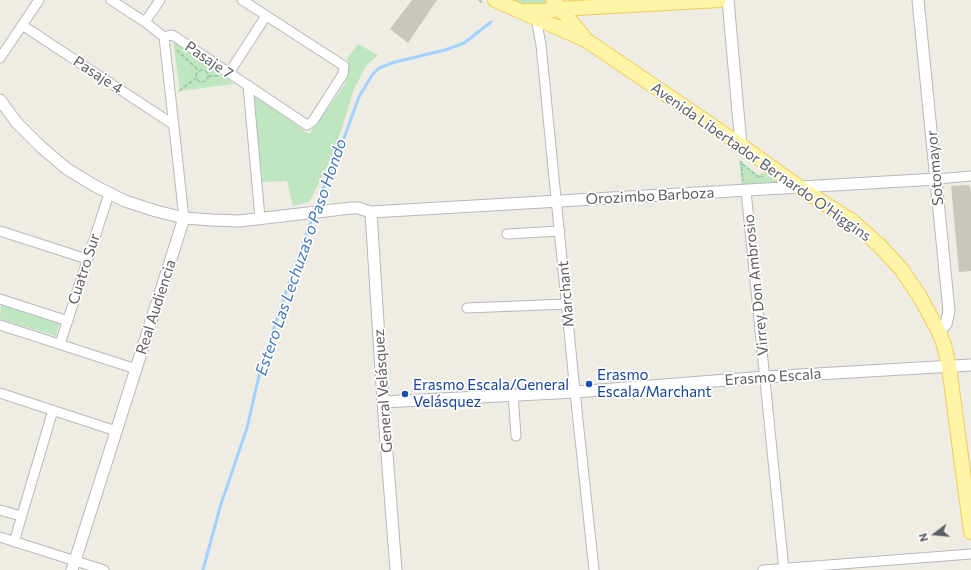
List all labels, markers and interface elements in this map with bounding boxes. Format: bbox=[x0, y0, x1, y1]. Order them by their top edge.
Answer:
street label: Pasaje 7 bbox=[181, 37, 237, 83]
street label: Pasaje 4 bbox=[70, 52, 126, 98]
street label: Avenida Libertador Bernardo O'Higgins bbox=[647, 79, 875, 245]
street label: Sotomayor bbox=[923, 129, 947, 207]
water label: Estero Las Lechuzas o Paso Hondo bbox=[251, 136, 351, 378]
street label: Orozimbo Barboza bbox=[585, 184, 715, 208]
street label: Virrey Don Ambrosio bbox=[740, 213, 772, 357]
street label: Cuatro Sur bbox=[64, 231, 104, 307]
street label: Real Audiencia bbox=[132, 257, 180, 357]
street label: Marchant bbox=[554, 260, 578, 328]
street label: General Velásquez bbox=[370, 329, 396, 453]
street label: Erasmo Escala bbox=[724, 365, 822, 389]
place label: Erasmo Escala/Marchant bbox=[597, 366, 712, 401]
place label: Erasmo Escala/General Velásquez bbox=[413, 376, 569, 411]
marker: Erasmo Escala/Marchant bbox=[584, 379, 594, 389]
marker: Erasmo Escala/General Velásquez bbox=[400, 389, 410, 399]
north arrow bbox=[915, 514, 955, 554]
text: N bbox=[916, 532, 930, 543]

